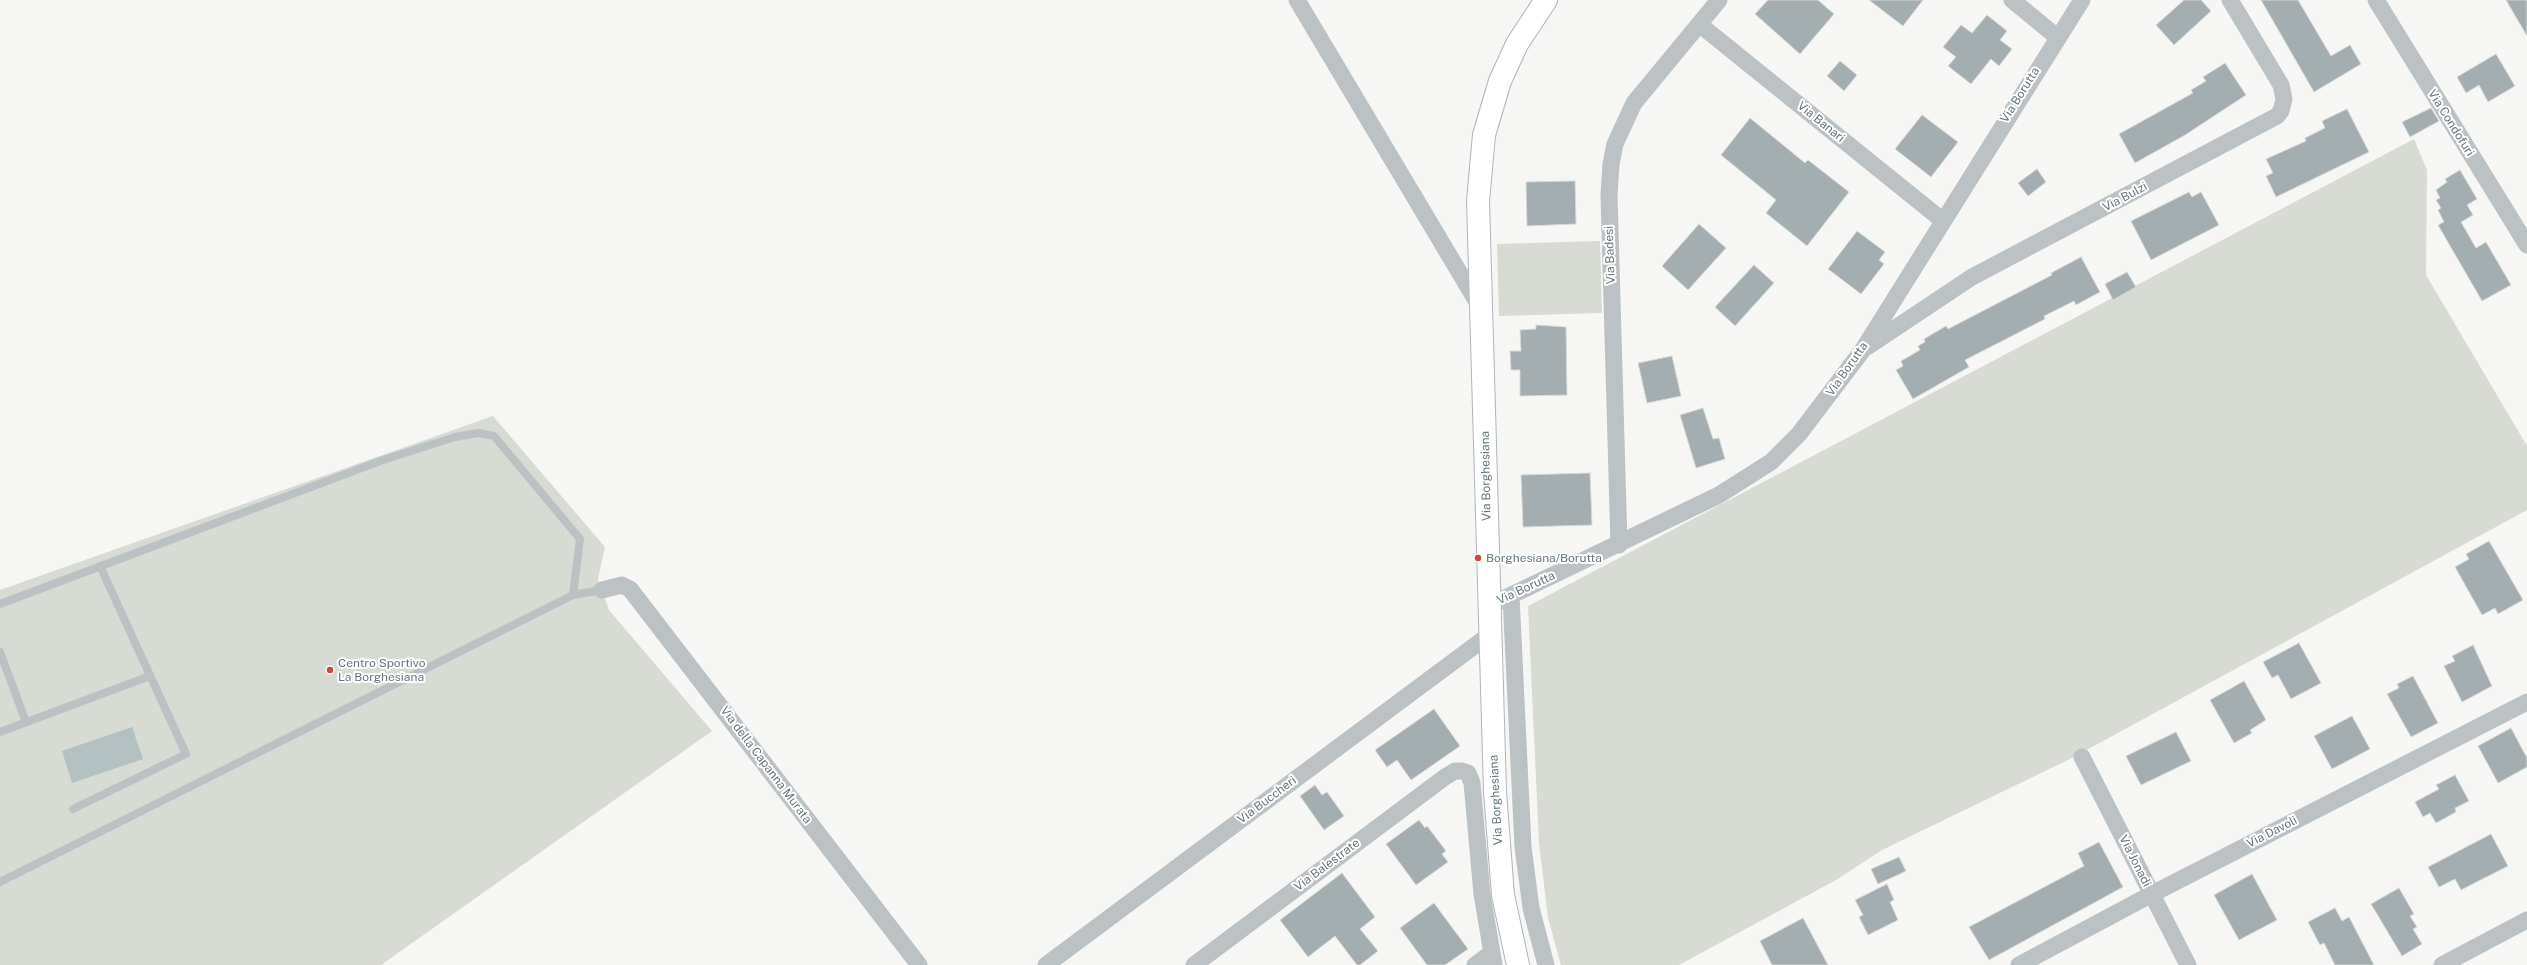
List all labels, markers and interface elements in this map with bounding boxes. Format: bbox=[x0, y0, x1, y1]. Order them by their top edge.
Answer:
street label: Via Borutta bbox=[1997, 65, 2043, 125]
street label: Via Condofuri bbox=[2425, 87, 2477, 159]
street label: Via Banari bbox=[1795, 99, 1847, 145]
street label: Via Bulzi bbox=[2100, 179, 2150, 215]
street label: Via Badesi bbox=[1602, 226, 1618, 284]
street label: Via Borutta bbox=[1823, 339, 1871, 399]
street label: Via Borghesiana bbox=[1478, 431, 1494, 521]
place label: Borghesiana/Borutta bbox=[1486, 551, 1602, 565]
marker: Borghesiana/Borutta bbox=[1473, 553, 1483, 563]
street label: Via Borutta bbox=[1495, 568, 1557, 608]
place label: Centro Sportivo La Borghesiana bbox=[338, 656, 426, 684]
marker: Centro Sportivo La Borghesiana bbox=[325, 665, 335, 675]
street label: Via della Capanna Murata bbox=[717, 704, 815, 826]
street label: Via Borghesiana bbox=[1486, 755, 1506, 845]
street label: Via Buccheri bbox=[1235, 773, 1299, 827]
street label: Via Davoli bbox=[2244, 813, 2300, 851]
street label: Via Jonadi bbox=[2116, 833, 2154, 889]
street label: Via Balestrate bbox=[1291, 836, 1363, 894]

